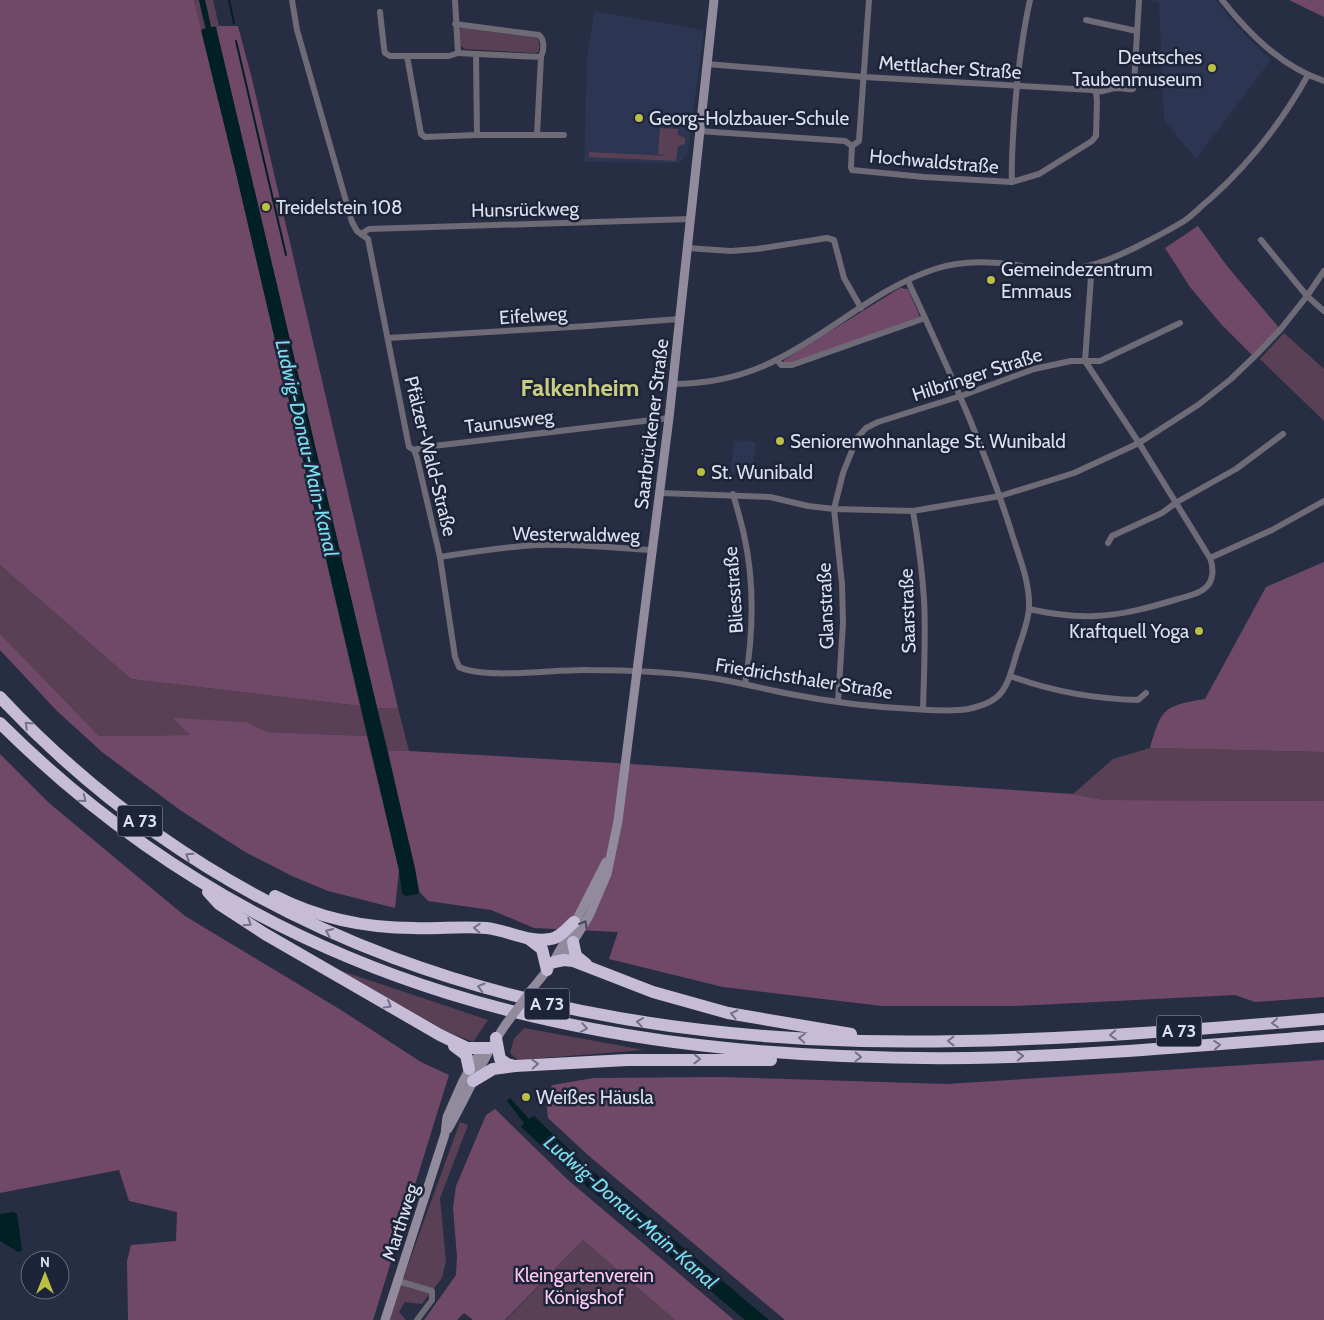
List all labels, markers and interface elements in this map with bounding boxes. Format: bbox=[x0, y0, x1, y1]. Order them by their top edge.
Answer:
place label: Deutsches Taubenmuseum bbox=[1072, 46, 1202, 91]
street label: Mettlacher Straße bbox=[878, 51, 1022, 84]
marker: Deutsches Taubenmuseum bbox=[1206, 62, 1218, 74]
place label: Georg-Holzbauer-Schule bbox=[649, 107, 849, 130]
marker: Georg-Holzbauer-Schule bbox=[633, 112, 645, 124]
street label: Hochwaldstraße bbox=[868, 144, 1000, 179]
place label: Treidelstein 108 bbox=[276, 196, 403, 219]
street label: Hunsrückweg bbox=[471, 197, 580, 222]
marker: Treidelstein 108 bbox=[260, 201, 272, 213]
place label: Gemeindezentrum Emmaus bbox=[1001, 258, 1153, 303]
marker: Gemeindezentrum Emmaus bbox=[985, 274, 997, 286]
street label: Eifelweg bbox=[498, 302, 568, 329]
water label: Ludwig-Donau-Main-Kanal bbox=[270, 337, 344, 559]
street label: Saarbrückener Straße bbox=[630, 337, 673, 511]
street label: Hilbringer Straße bbox=[909, 343, 1045, 406]
district label: Falkenheim bbox=[521, 373, 639, 402]
street label: Pfälzer-Wald-Straße bbox=[399, 374, 462, 539]
street label: Taunusweg bbox=[463, 405, 555, 438]
place label: Seniorenwohnanlage St. Wunibald bbox=[790, 430, 1066, 453]
marker: Seniorenwohnanlage St. Wunibald bbox=[774, 435, 786, 447]
place label: St. Wunibald bbox=[711, 461, 813, 484]
marker: St. Wunibald bbox=[695, 466, 707, 478]
street label: Westerwaldweg bbox=[512, 522, 640, 547]
street label: Bliesstraße bbox=[719, 545, 748, 634]
street label: Glanstraße bbox=[812, 562, 839, 650]
street label: Saarstraße bbox=[895, 568, 920, 654]
place label: Kraftquell Yoga bbox=[1069, 620, 1189, 643]
marker: Kraftquell Yoga bbox=[1193, 625, 1205, 637]
street label: Friedrichsthaler Straße bbox=[714, 653, 894, 704]
one-way arrow bbox=[24, 722, 33, 731]
one-way arrow bbox=[77, 793, 86, 802]
road number: A 73 bbox=[118, 806, 162, 836]
one-way arrow bbox=[185, 852, 194, 862]
one-way arrow bbox=[242, 917, 251, 926]
one-way arrow bbox=[578, 921, 588, 930]
one-way arrow bbox=[472, 922, 480, 933]
one-way arrow bbox=[325, 928, 334, 939]
one-way arrow bbox=[478, 983, 486, 993]
road number: A 73 bbox=[524, 989, 570, 1020]
one-way arrow bbox=[383, 998, 392, 1008]
one-way arrow bbox=[730, 1010, 739, 1020]
road number: A 73 bbox=[1156, 1016, 1202, 1046]
one-way arrow bbox=[636, 1017, 644, 1027]
one-way arrow bbox=[1271, 1018, 1279, 1029]
one-way arrow bbox=[580, 1023, 588, 1033]
one-way arrow bbox=[1109, 1030, 1117, 1041]
one-way arrow bbox=[797, 1033, 805, 1044]
one-way arrow bbox=[946, 1036, 954, 1046]
one-way arrow bbox=[1213, 1039, 1221, 1050]
one-way arrow bbox=[854, 1051, 862, 1062]
one-way arrow bbox=[1016, 1051, 1024, 1061]
one-way arrow bbox=[694, 1054, 702, 1064]
one-way arrow bbox=[531, 1059, 539, 1070]
place label: Weißes Häusla bbox=[536, 1086, 654, 1109]
marker: Weißes Häusla bbox=[520, 1091, 532, 1103]
water label: Ludwig-Donau-Main-Kanal bbox=[539, 1130, 723, 1294]
street label: Marthweg bbox=[377, 1180, 424, 1264]
north arrow bbox=[20, 1250, 70, 1300]
text: N bbox=[40, 1253, 50, 1271]
park label: Kleingartenverein Königshof bbox=[514, 1264, 654, 1309]

